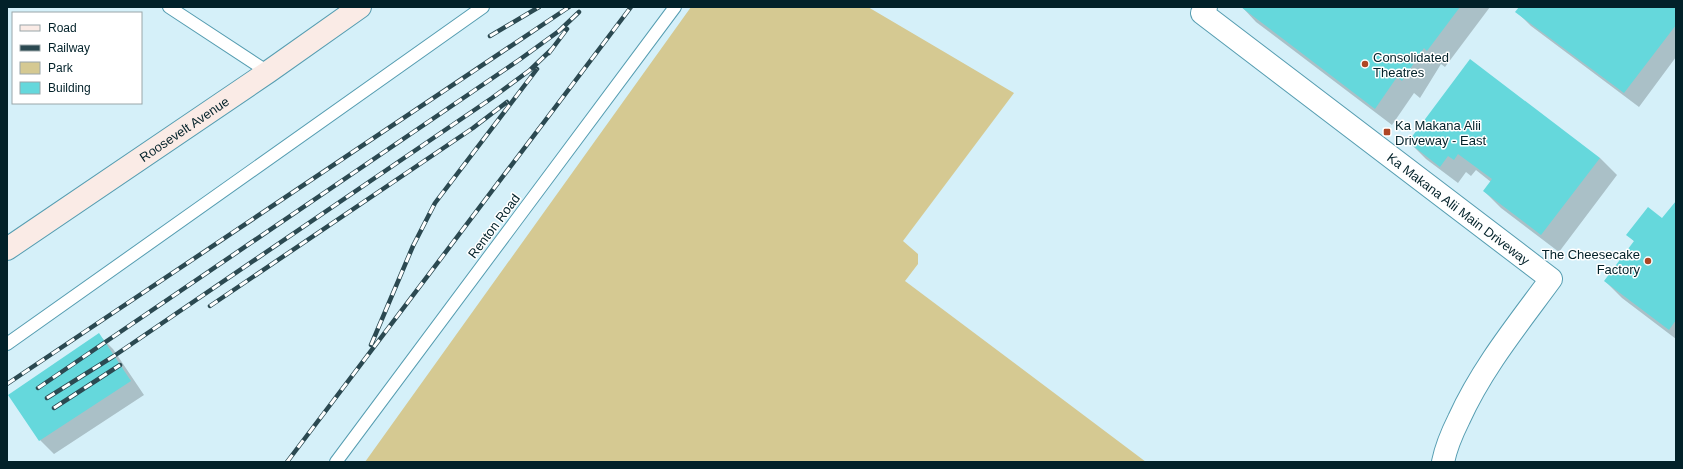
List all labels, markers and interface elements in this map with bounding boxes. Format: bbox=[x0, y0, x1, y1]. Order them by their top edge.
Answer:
legend bbox=[12, 12, 142, 104]
text: Road bbox=[48, 21, 77, 35]
text: Railway bbox=[48, 41, 90, 55]
place label: Consolidated Theatres bbox=[1373, 50, 1449, 80]
marker: Consolidated Theatres bbox=[1360, 59, 1370, 69]
text: Park bbox=[48, 61, 74, 75]
text: Building bbox=[48, 81, 91, 95]
street label: Roosevelt Avenue bbox=[137, 93, 232, 164]
place label: Ka Makana Alii Driveway - East bbox=[1395, 118, 1486, 148]
marker: Ka Makana Alii Driveway - East bbox=[1382, 127, 1392, 137]
street label: Ka Makana Alii Main Driveway bbox=[1385, 150, 1533, 268]
street label: Renton Road bbox=[465, 191, 523, 261]
place label: The Cheesecake Factory bbox=[1542, 247, 1640, 277]
marker: The Cheesecake Factory bbox=[1643, 256, 1653, 266]

